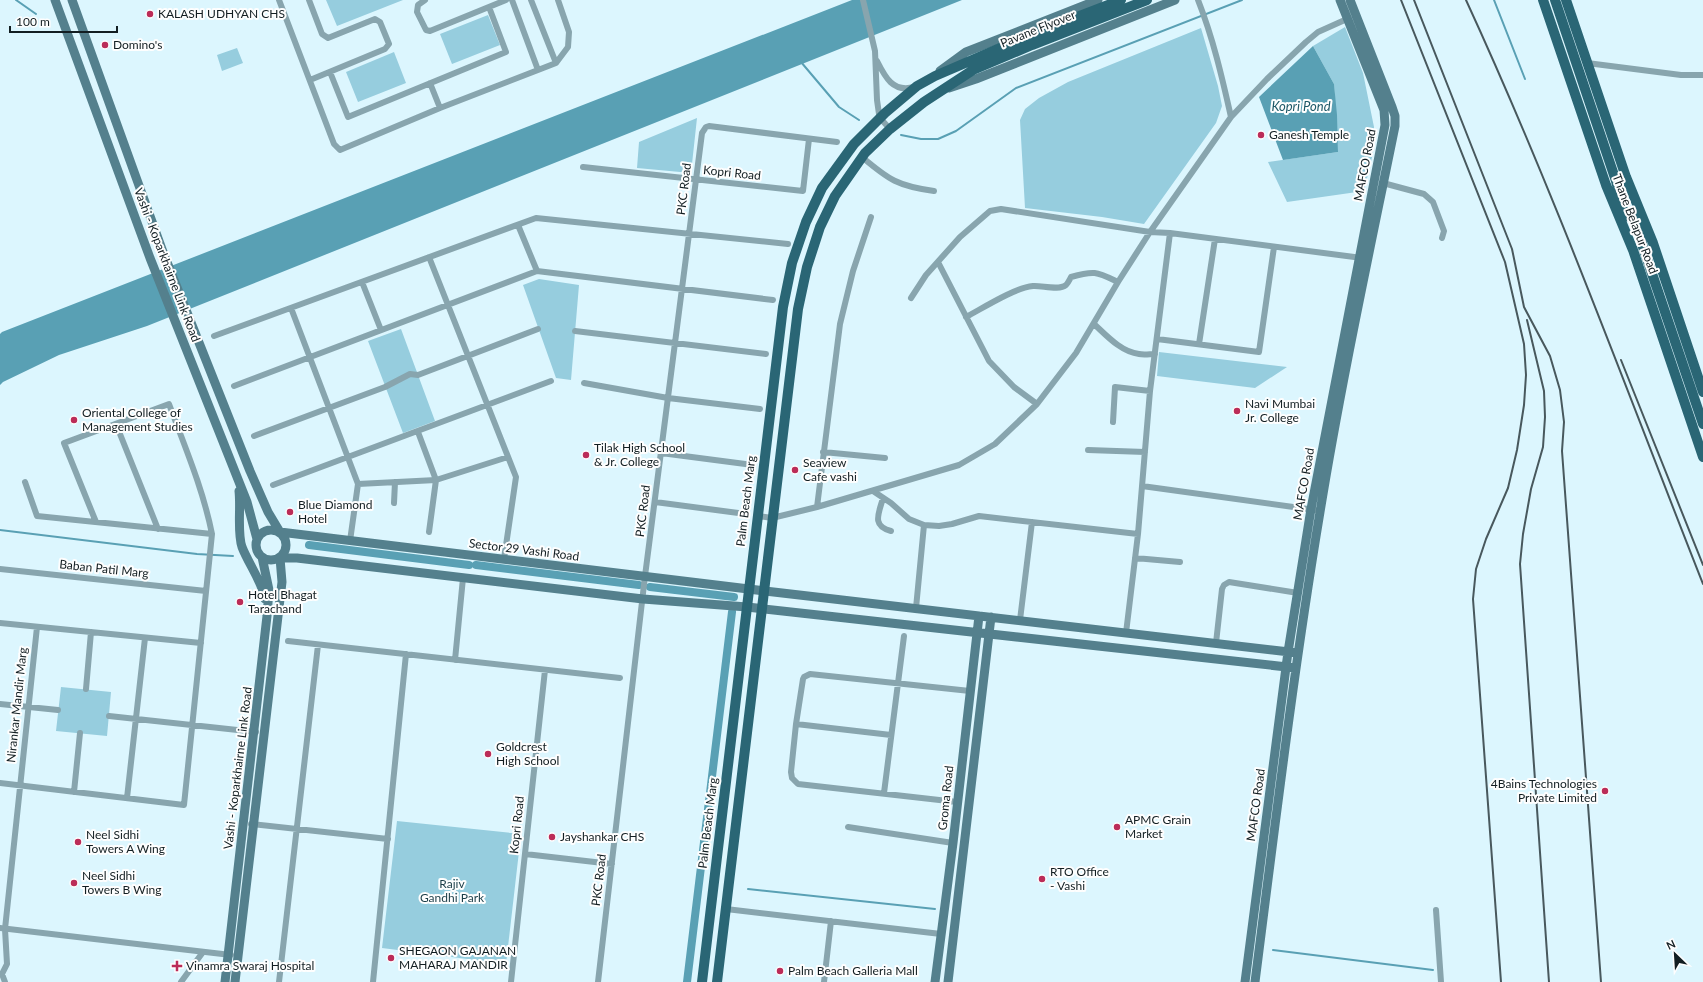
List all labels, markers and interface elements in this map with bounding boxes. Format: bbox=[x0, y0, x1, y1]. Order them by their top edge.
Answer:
place label: KALASH UDHYAN CHS bbox=[158, 6, 285, 21]
street label: Pavane Flyover bbox=[998, 6, 1078, 50]
scale bar bbox=[10, 8, 117, 34]
marker: KALASH UDHYAN CHS bbox=[145, 9, 155, 19]
text: 100 m bbox=[16, 14, 50, 29]
place label: Domino's bbox=[113, 37, 162, 52]
marker: Domino's bbox=[100, 40, 110, 50]
water label: Kopri Pond bbox=[1271, 98, 1331, 114]
place label: Ganesh Temple bbox=[1269, 127, 1349, 142]
street label: MAFCO Road bbox=[1350, 128, 1379, 202]
marker: Ganesh Temple bbox=[1256, 130, 1266, 140]
street label: PKC Road bbox=[673, 162, 694, 216]
street label: Kopri Road bbox=[702, 162, 762, 183]
street label: Thane Belapur Road bbox=[1610, 172, 1661, 276]
street label: Vashi - Koparkhairne Link Road bbox=[131, 186, 204, 344]
place label: Navi Mumbai Jr. College bbox=[1245, 396, 1315, 425]
place label: Oriental College of Management Studies bbox=[82, 405, 193, 434]
marker: Navi Mumbai Jr. College bbox=[1232, 406, 1242, 416]
marker: Oriental College of Management Studies bbox=[69, 415, 79, 425]
place label: Tilak High School & Jr. College bbox=[594, 440, 685, 469]
street label: MAFCO Road bbox=[1290, 447, 1317, 521]
marker: Tilak High School & Jr. College bbox=[581, 450, 591, 460]
street label: Palm Beach Marg bbox=[732, 455, 759, 547]
place label: Seaview Cafe vashi bbox=[803, 455, 857, 484]
marker: Seaview Cafe vashi bbox=[790, 465, 800, 475]
street label: PKC Road bbox=[632, 484, 653, 538]
place label: Blue Diamond Hotel bbox=[298, 497, 373, 526]
marker: Blue Diamond Hotel bbox=[285, 507, 295, 517]
street label: Sector 29 Vashi Road bbox=[468, 535, 580, 564]
street label: Baban Patil Marg bbox=[59, 556, 149, 581]
place label: Hotel Bhagat Tarachand bbox=[248, 587, 318, 616]
marker: Hotel Bhagat Tarachand bbox=[235, 597, 245, 607]
street label: Nirankar Mandir Marg bbox=[3, 647, 30, 763]
street label: Vashi - Koparkhairne Link Road bbox=[220, 686, 255, 850]
place label: Goldcrest High School bbox=[496, 739, 559, 768]
marker: Goldcrest High School bbox=[483, 749, 493, 759]
street label: Groma Road bbox=[935, 765, 956, 831]
street label: MAFCO Road bbox=[1243, 768, 1268, 842]
place label: 4Bains Technologies Private Limited bbox=[1491, 776, 1597, 805]
street label: Palm Beach Marg bbox=[694, 777, 721, 869]
marker: 4Bains Technologies Private Limited bbox=[1600, 786, 1610, 796]
street label: Kopri Road bbox=[506, 795, 527, 855]
place label: APMC Grain Market bbox=[1125, 812, 1191, 841]
marker: APMC Grain Market bbox=[1112, 822, 1122, 832]
place label: Neel Sidhi Towers A Wing bbox=[86, 827, 165, 856]
place label: Jayshankar CHS bbox=[560, 829, 644, 844]
marker: Jayshankar CHS bbox=[547, 832, 557, 842]
marker: Neel Sidhi Towers A Wing bbox=[73, 837, 83, 847]
street label: PKC Road bbox=[588, 853, 609, 907]
place label: RTO Office - Vashi bbox=[1050, 864, 1109, 893]
place label: Neel Sidhi Towers B Wing bbox=[82, 868, 161, 897]
marker: RTO Office - Vashi bbox=[1037, 874, 1047, 884]
park label: Rajiv Gandhi Park bbox=[420, 876, 485, 905]
marker: Neel Sidhi Towers B Wing bbox=[69, 878, 79, 888]
north arrow bbox=[1655, 934, 1695, 974]
text: N bbox=[1664, 937, 1677, 952]
place label: SHEGAON GAJANAN MAHARAJ MANDIR bbox=[399, 943, 516, 972]
marker: SHEGAON GAJANAN MAHARAJ MANDIR bbox=[386, 953, 396, 963]
place label: Vinamra Swaraj Hospital bbox=[186, 958, 314, 973]
marker: Vinamra Swaraj Hospital bbox=[171, 960, 183, 972]
place label: Palm Beach Galleria Mall bbox=[788, 963, 918, 978]
marker: Palm Beach Galleria Mall bbox=[775, 966, 785, 976]

